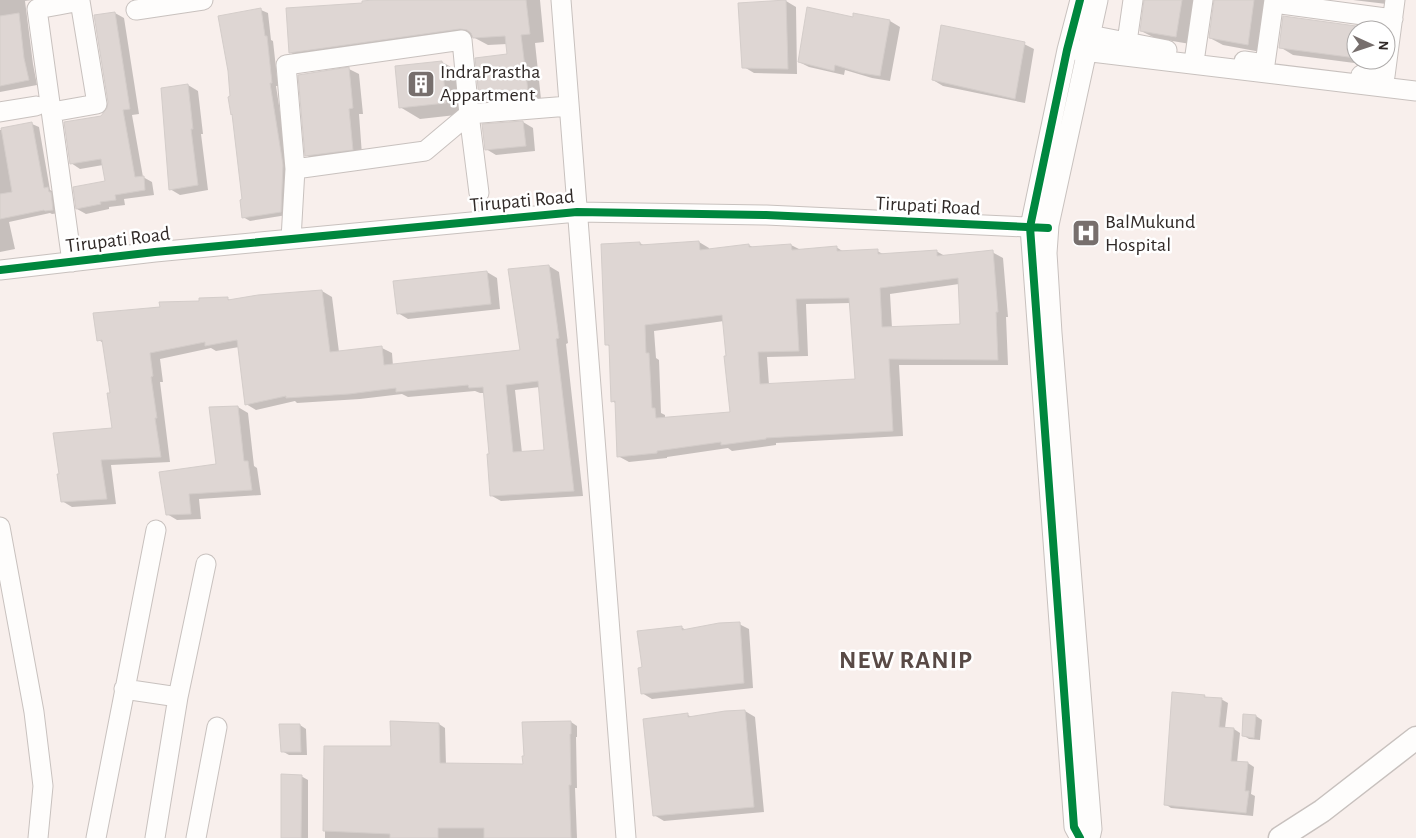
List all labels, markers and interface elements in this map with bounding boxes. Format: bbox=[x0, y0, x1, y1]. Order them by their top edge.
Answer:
north arrow bbox=[1346, 20, 1396, 70]
text: N bbox=[1376, 40, 1390, 51]
place label: IndraPrastha Appartment bbox=[440, 62, 540, 105]
building icon: IndraPrastha Appartment bbox=[406, 69, 436, 99]
street label: Tirupati Road bbox=[469, 186, 575, 216]
street label: Tirupati Road bbox=[875, 193, 981, 219]
place label: BalMukund Hospital bbox=[1105, 212, 1195, 255]
hospital icon: BalMukund Hospital bbox=[1071, 218, 1101, 248]
street label: Tirupati Road bbox=[65, 224, 171, 256]
district label: NEW RANIP bbox=[839, 648, 973, 673]

